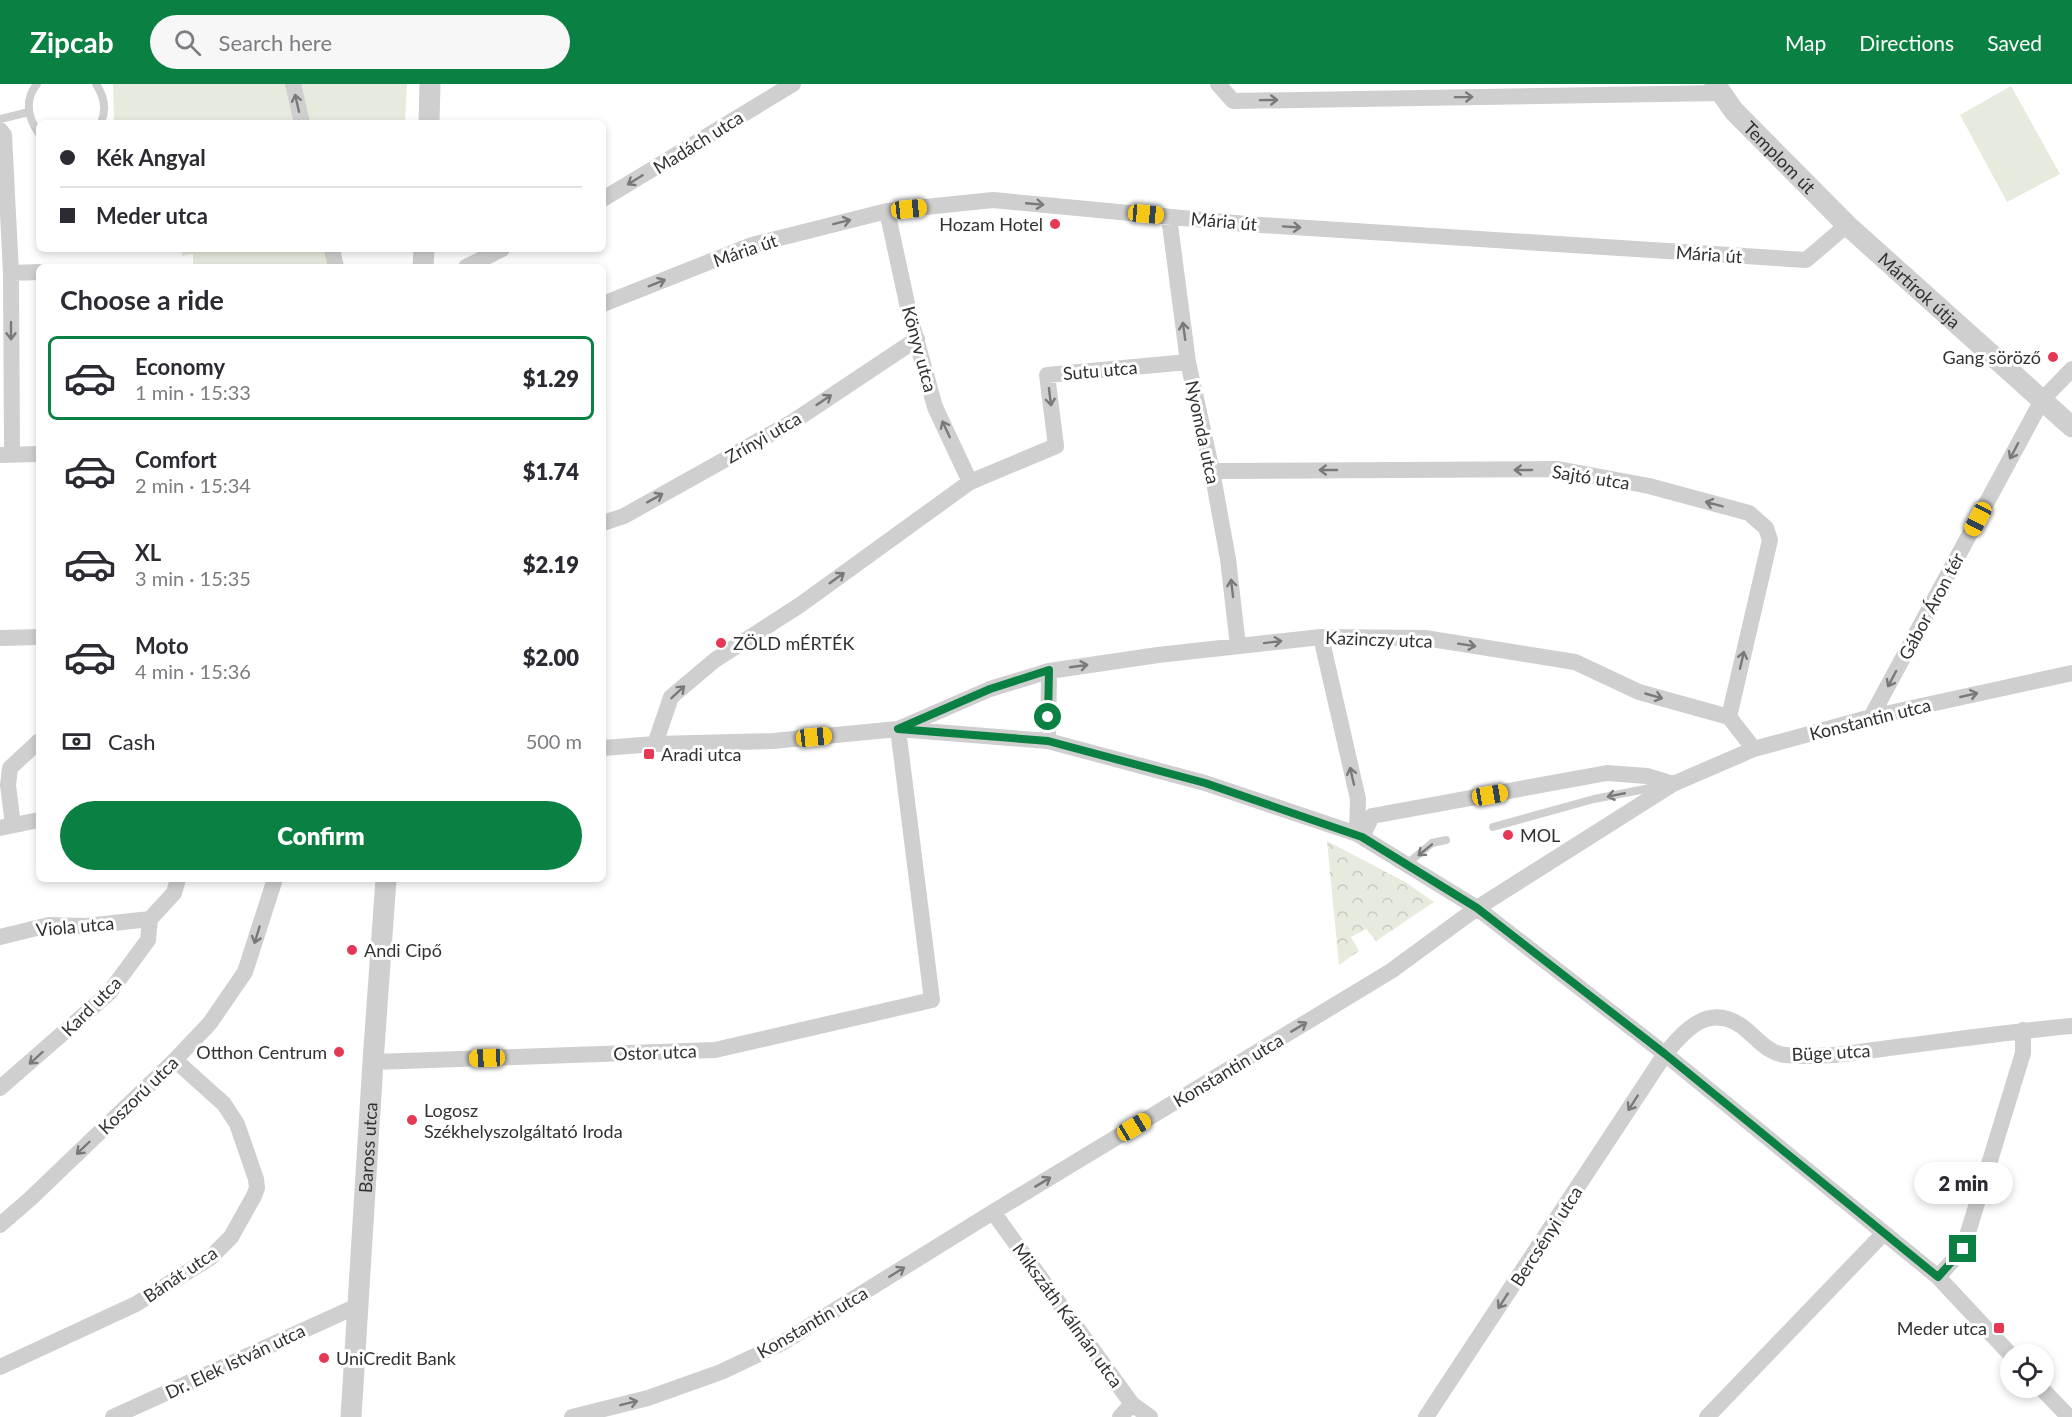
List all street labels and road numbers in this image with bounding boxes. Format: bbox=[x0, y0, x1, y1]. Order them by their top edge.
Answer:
street label: Madách utca bbox=[649, 106, 747, 178]
street label: Templom út bbox=[1739, 116, 1821, 198]
street label: Mária út bbox=[1190, 207, 1259, 235]
street label: Mária út bbox=[710, 229, 780, 271]
street label: Mária út bbox=[1675, 241, 1743, 267]
street label: Mártírok útja bbox=[1874, 248, 1965, 333]
street label: Könyv utca bbox=[898, 304, 942, 394]
street label: Sutu utca bbox=[1062, 356, 1138, 384]
street label: Nyomda utca bbox=[1181, 378, 1225, 486]
street label: Zrínyi utca bbox=[721, 407, 805, 467]
street label: Sajtó utca bbox=[1551, 460, 1631, 494]
street label: Gábor Áron tér bbox=[1894, 548, 1969, 663]
street label: Kazinczy utca bbox=[1325, 626, 1433, 652]
street label: Konstantin utca bbox=[1807, 693, 1933, 745]
street label: Viola utca bbox=[35, 912, 115, 940]
street label: Kard utca bbox=[56, 971, 126, 1041]
street label: Konstantin utca bbox=[1169, 1029, 1287, 1111]
street label: Büge utca bbox=[1791, 1039, 1871, 1065]
street label: Ostor utca bbox=[613, 1040, 697, 1064]
street label: Koszorú utca bbox=[93, 1051, 183, 1139]
street label: Baross utca bbox=[354, 1101, 381, 1194]
street label: Bercsényi utca bbox=[1505, 1182, 1587, 1290]
street label: Mikszáth Kálmán utca bbox=[1008, 1238, 1128, 1392]
street label: Bánát utca bbox=[139, 1241, 221, 1307]
street label: Konstantin utca bbox=[753, 1281, 871, 1363]
street label: Dr. Elek István utca bbox=[162, 1319, 308, 1403]

